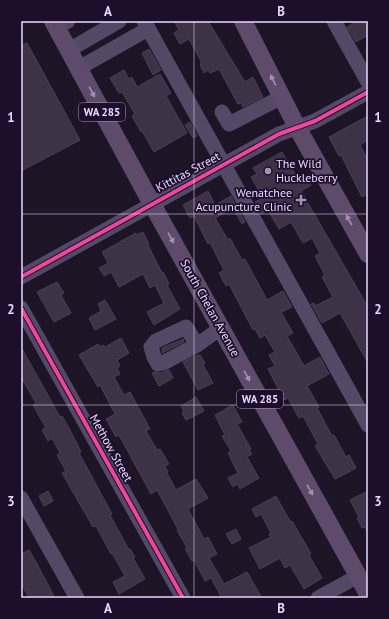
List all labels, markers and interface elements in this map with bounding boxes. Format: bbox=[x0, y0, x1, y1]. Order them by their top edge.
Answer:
text: A bbox=[104, 3, 112, 20]
text: B bbox=[277, 3, 285, 20]
one-way arrow bbox=[270, 74, 276, 86]
one-way arrow bbox=[88, 86, 95, 98]
road number: WA 285 bbox=[79, 103, 125, 121]
text: 1 bbox=[7, 109, 15, 126]
text: 1 bbox=[374, 109, 382, 126]
street label: Kittitas Street bbox=[153, 148, 223, 195]
place label: The Wild Huckleberry bbox=[276, 156, 338, 185]
marker: The Wild Huckleberry bbox=[263, 166, 273, 176]
place label: Wenatchee Acupuncture Clinic bbox=[196, 185, 293, 214]
marker: Wenatchee Acupuncture Clinic bbox=[295, 194, 307, 206]
one-way arrow bbox=[346, 214, 352, 226]
one-way arrow bbox=[168, 232, 174, 243]
street label: South Chelan Avenue bbox=[177, 256, 243, 359]
text: 2 bbox=[7, 301, 15, 318]
text: 2 bbox=[374, 301, 382, 318]
one-way arrow bbox=[244, 370, 251, 382]
road number: WA 285 bbox=[237, 390, 283, 408]
street label: Methow Street bbox=[87, 411, 136, 484]
one-way arrow bbox=[307, 484, 314, 496]
text: 3 bbox=[7, 493, 15, 510]
text: 3 bbox=[374, 493, 382, 510]
text: A bbox=[104, 600, 112, 617]
text: B bbox=[277, 600, 285, 617]

